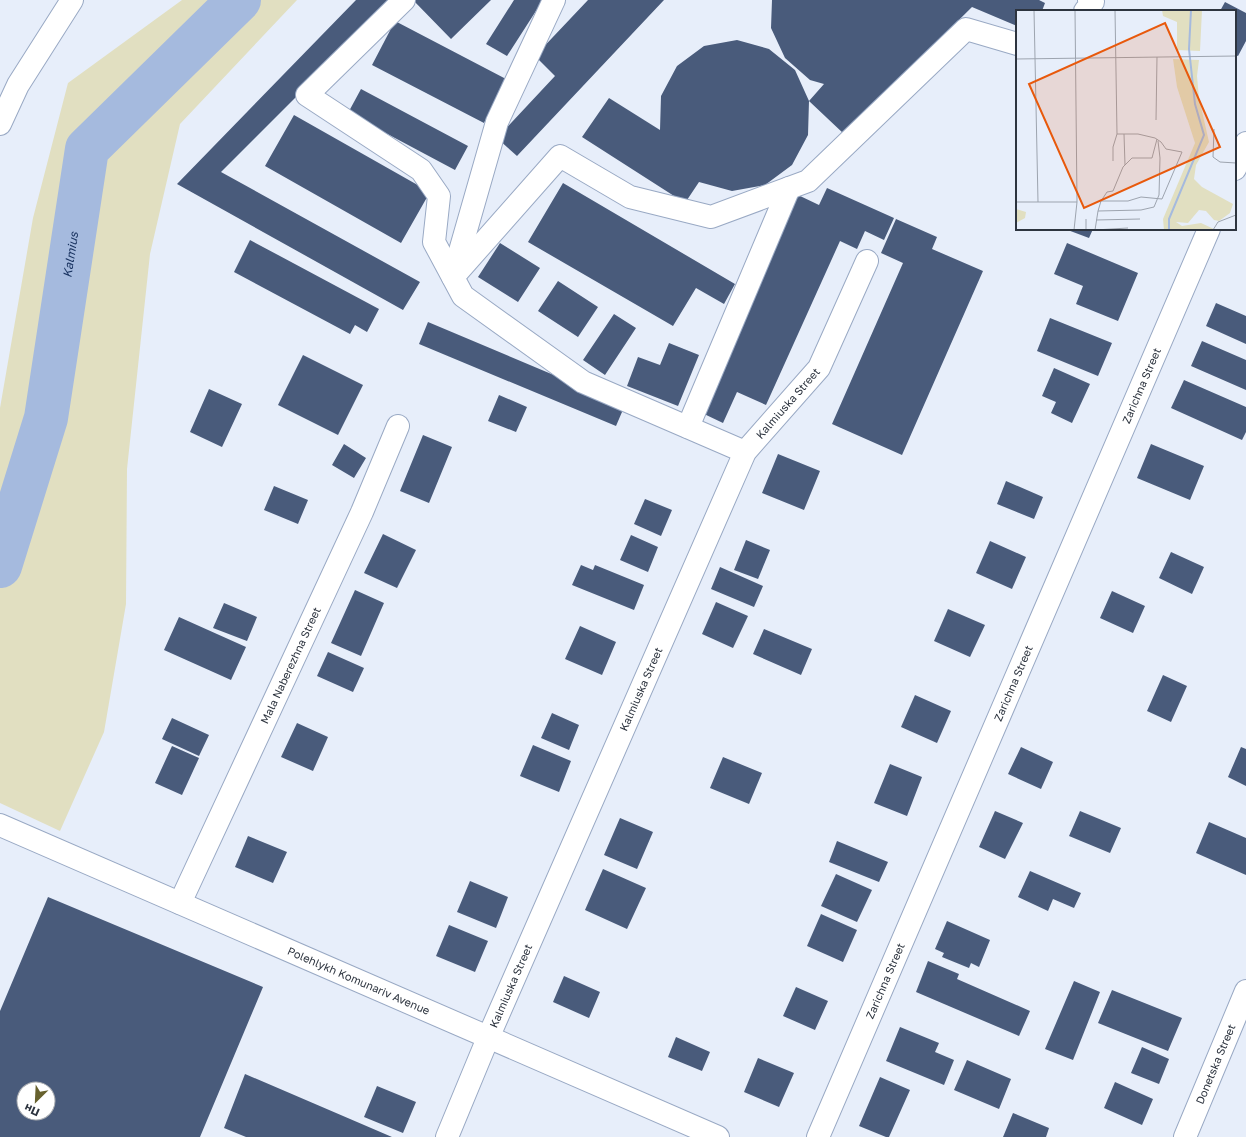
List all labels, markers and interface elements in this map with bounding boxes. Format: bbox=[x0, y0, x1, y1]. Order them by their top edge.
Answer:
inset map bbox=[1016, 10, 1236, 230]
water label: Kalmius bbox=[59, 230, 81, 279]
street label: Zarichna Street bbox=[1119, 346, 1163, 425]
street label: Kalmiuska Street bbox=[753, 365, 822, 441]
street label: Mala Naberezhna Street bbox=[257, 605, 323, 726]
street label: Zarichna Street bbox=[991, 643, 1035, 723]
street label: Kalmiuska Street bbox=[616, 645, 665, 733]
street label: Zarichna Street bbox=[863, 941, 907, 1021]
street label: Kalmiuska Street bbox=[486, 942, 534, 1030]
street label: Polehlykh Komunariv Avenue bbox=[286, 944, 432, 1017]
street label: Donetska Street bbox=[1193, 1022, 1237, 1106]
north arrow bbox=[16, 1081, 56, 1121]
text: Пн bbox=[22, 1101, 41, 1120]

